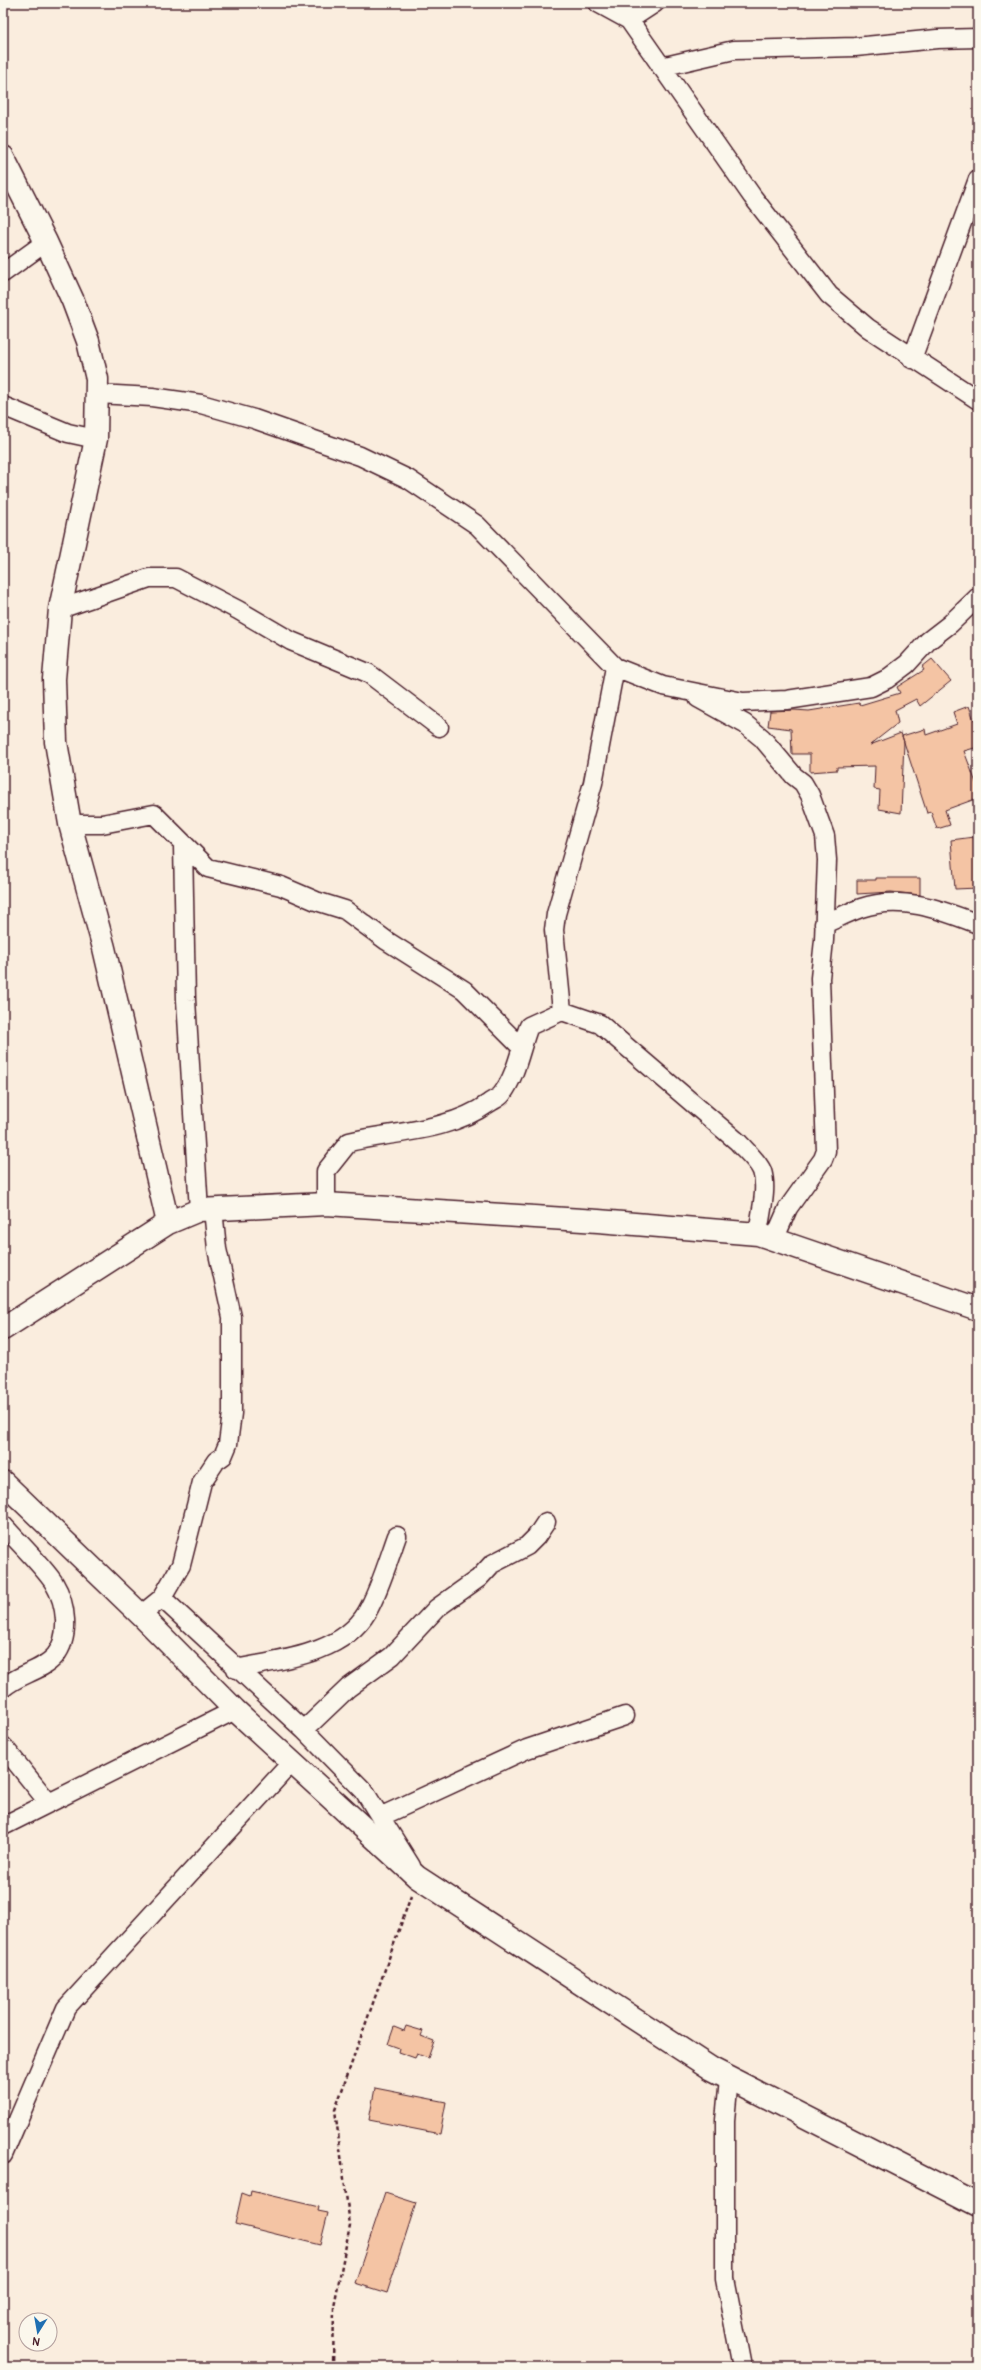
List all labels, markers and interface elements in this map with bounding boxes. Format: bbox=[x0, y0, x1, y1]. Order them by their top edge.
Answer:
north arrow bbox=[18, 2312, 58, 2352]
text: N bbox=[31, 2334, 41, 2348]

